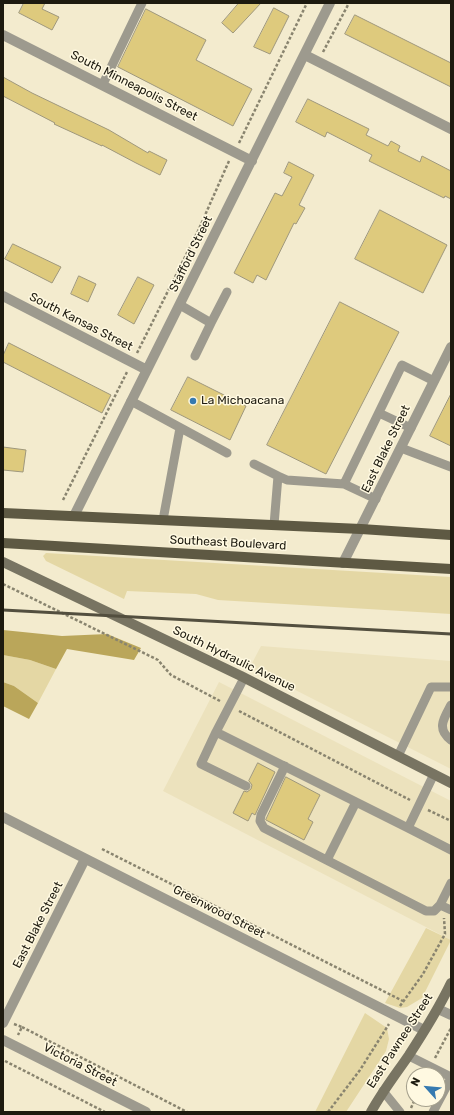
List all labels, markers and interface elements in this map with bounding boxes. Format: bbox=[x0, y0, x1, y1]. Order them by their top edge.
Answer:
street label: South Minneapolis Street bbox=[68, 48, 200, 124]
street label: Stafford Street bbox=[166, 214, 216, 294]
street label: South Kansas Street bbox=[27, 290, 135, 354]
place label: La Michoacana bbox=[201, 394, 284, 408]
marker: La Michoacana bbox=[188, 396, 198, 406]
street label: East Blake Street bbox=[359, 403, 413, 495]
street label: Southeast Boulevard bbox=[169, 533, 287, 553]
street label: South Hydraulic Avenue bbox=[170, 623, 298, 695]
street label: East Blake Street bbox=[10, 879, 66, 971]
street label: Greenwood Street bbox=[171, 883, 267, 941]
street label: East Pawnee Street bbox=[364, 991, 436, 1091]
street label: Victoria Street bbox=[41, 1040, 119, 1090]
north arrow bbox=[406, 1067, 446, 1107]
text: N bbox=[408, 1075, 423, 1088]

